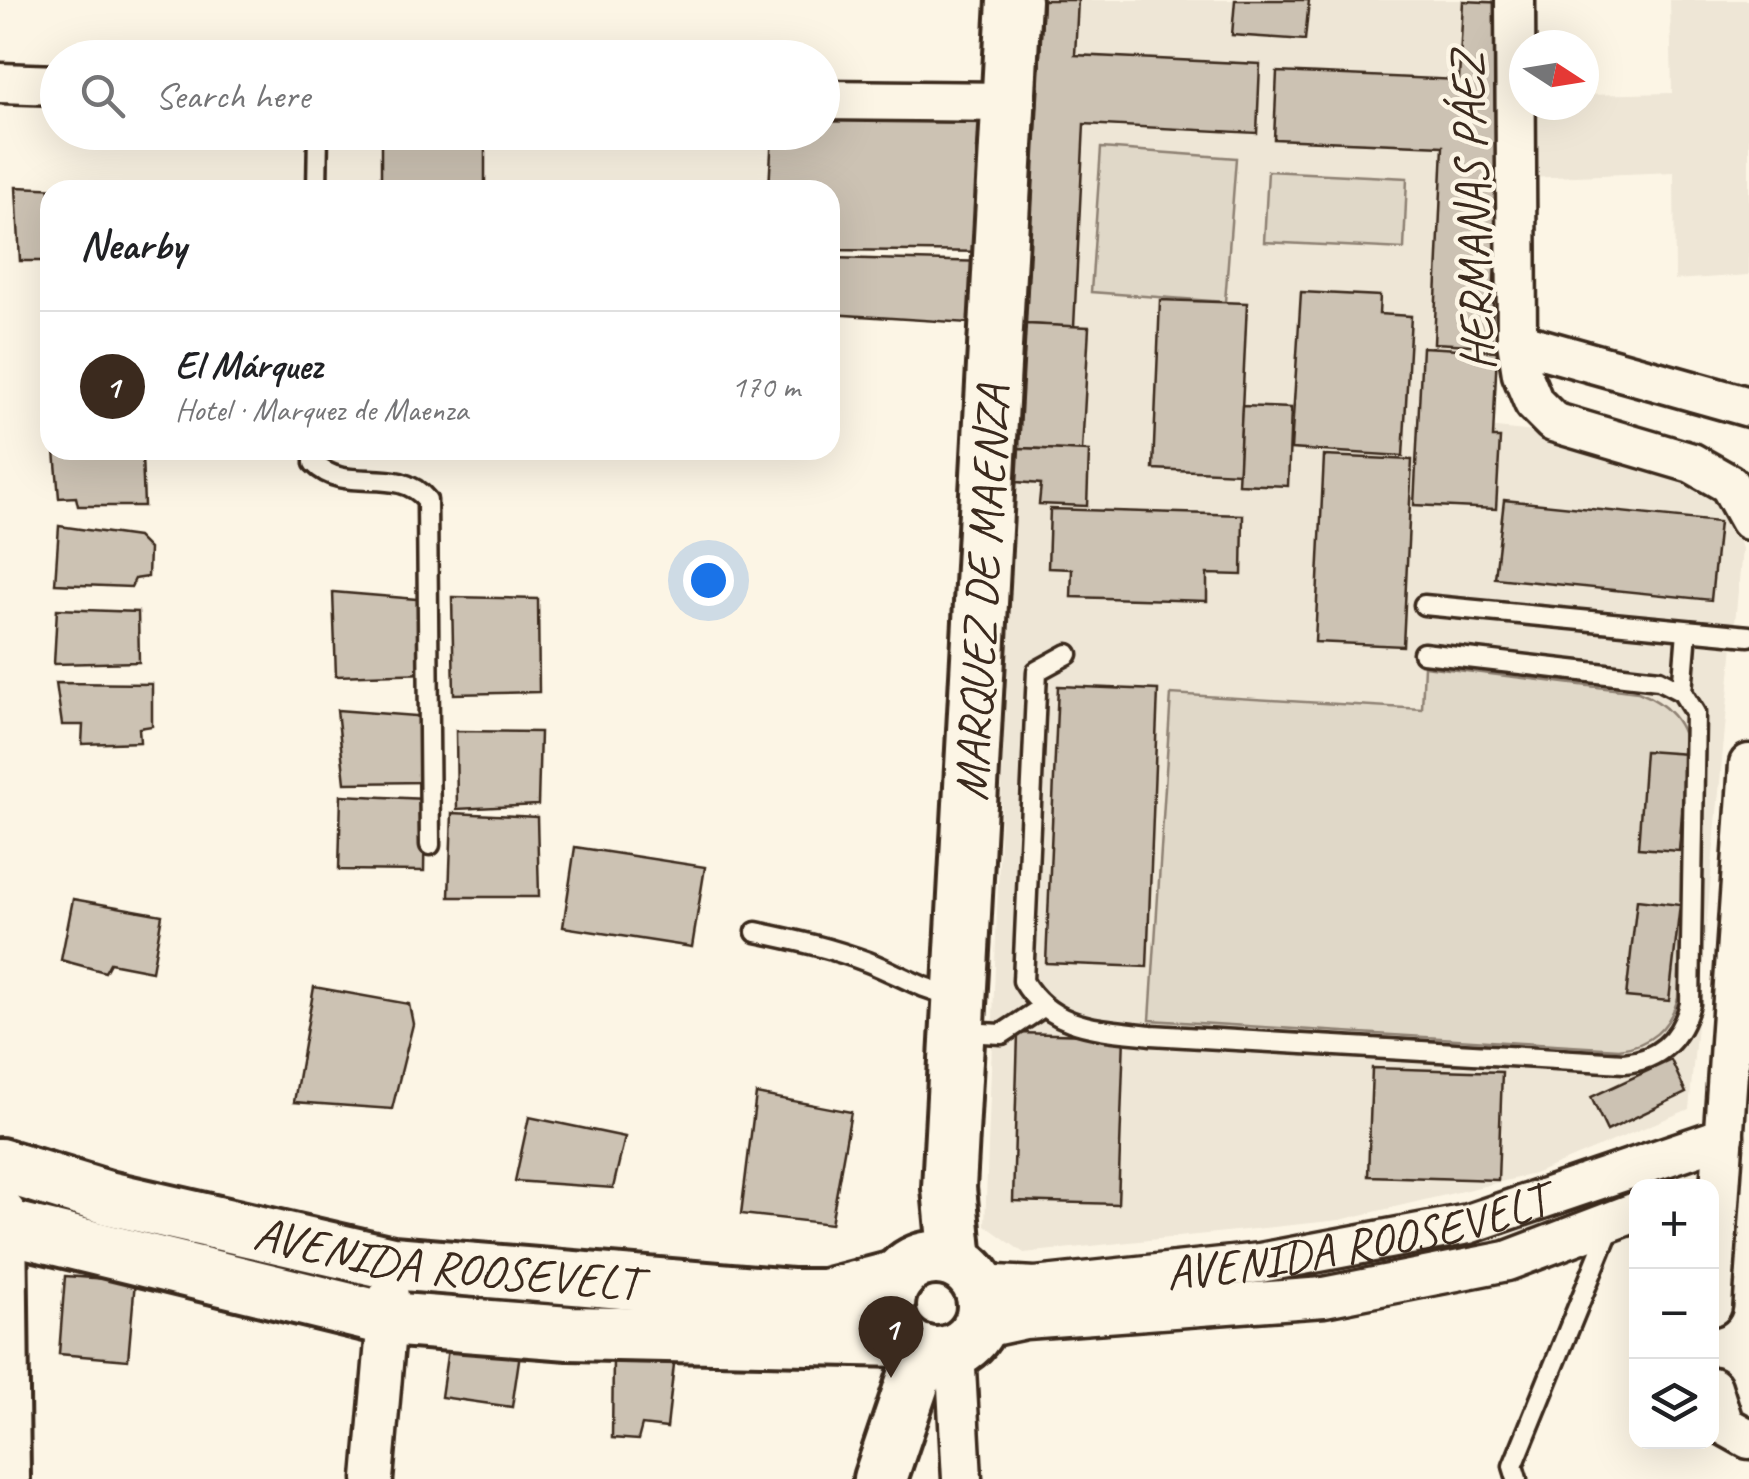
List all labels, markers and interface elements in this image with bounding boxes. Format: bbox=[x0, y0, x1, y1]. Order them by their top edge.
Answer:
north arrow bbox=[1509, 30, 1599, 120]
search box bbox=[40, 40, 840, 150]
street label: HERMANAS PÁEZ bbox=[1436, 45, 1508, 372]
icon: search bbox=[75, 68, 130, 123]
text: Search here bbox=[155, 72, 310, 119]
text: Nearby bbox=[80, 219, 186, 272]
text: El Márquez bbox=[175, 342, 322, 389]
text: 1 bbox=[105, 366, 120, 407]
text: 170 m bbox=[731, 366, 800, 407]
street label: MARQUEZ DE MAENZA bbox=[940, 382, 1023, 802]
text: Hotel · Marquez de Maenza bbox=[175, 389, 468, 430]
your location bbox=[683, 555, 734, 606]
street label: AVENIDA ROOSEVELT bbox=[1163, 1166, 1566, 1303]
map controls bbox=[1629, 1179, 1719, 1449]
button: + bbox=[1629, 1179, 1719, 1269]
street label: AVENIDA ROOSEVELT bbox=[249, 1202, 652, 1314]
button: − bbox=[1629, 1269, 1719, 1359]
pin: 1 bbox=[858, 1296, 924, 1378]
button: layers bbox=[1629, 1359, 1719, 1449]

